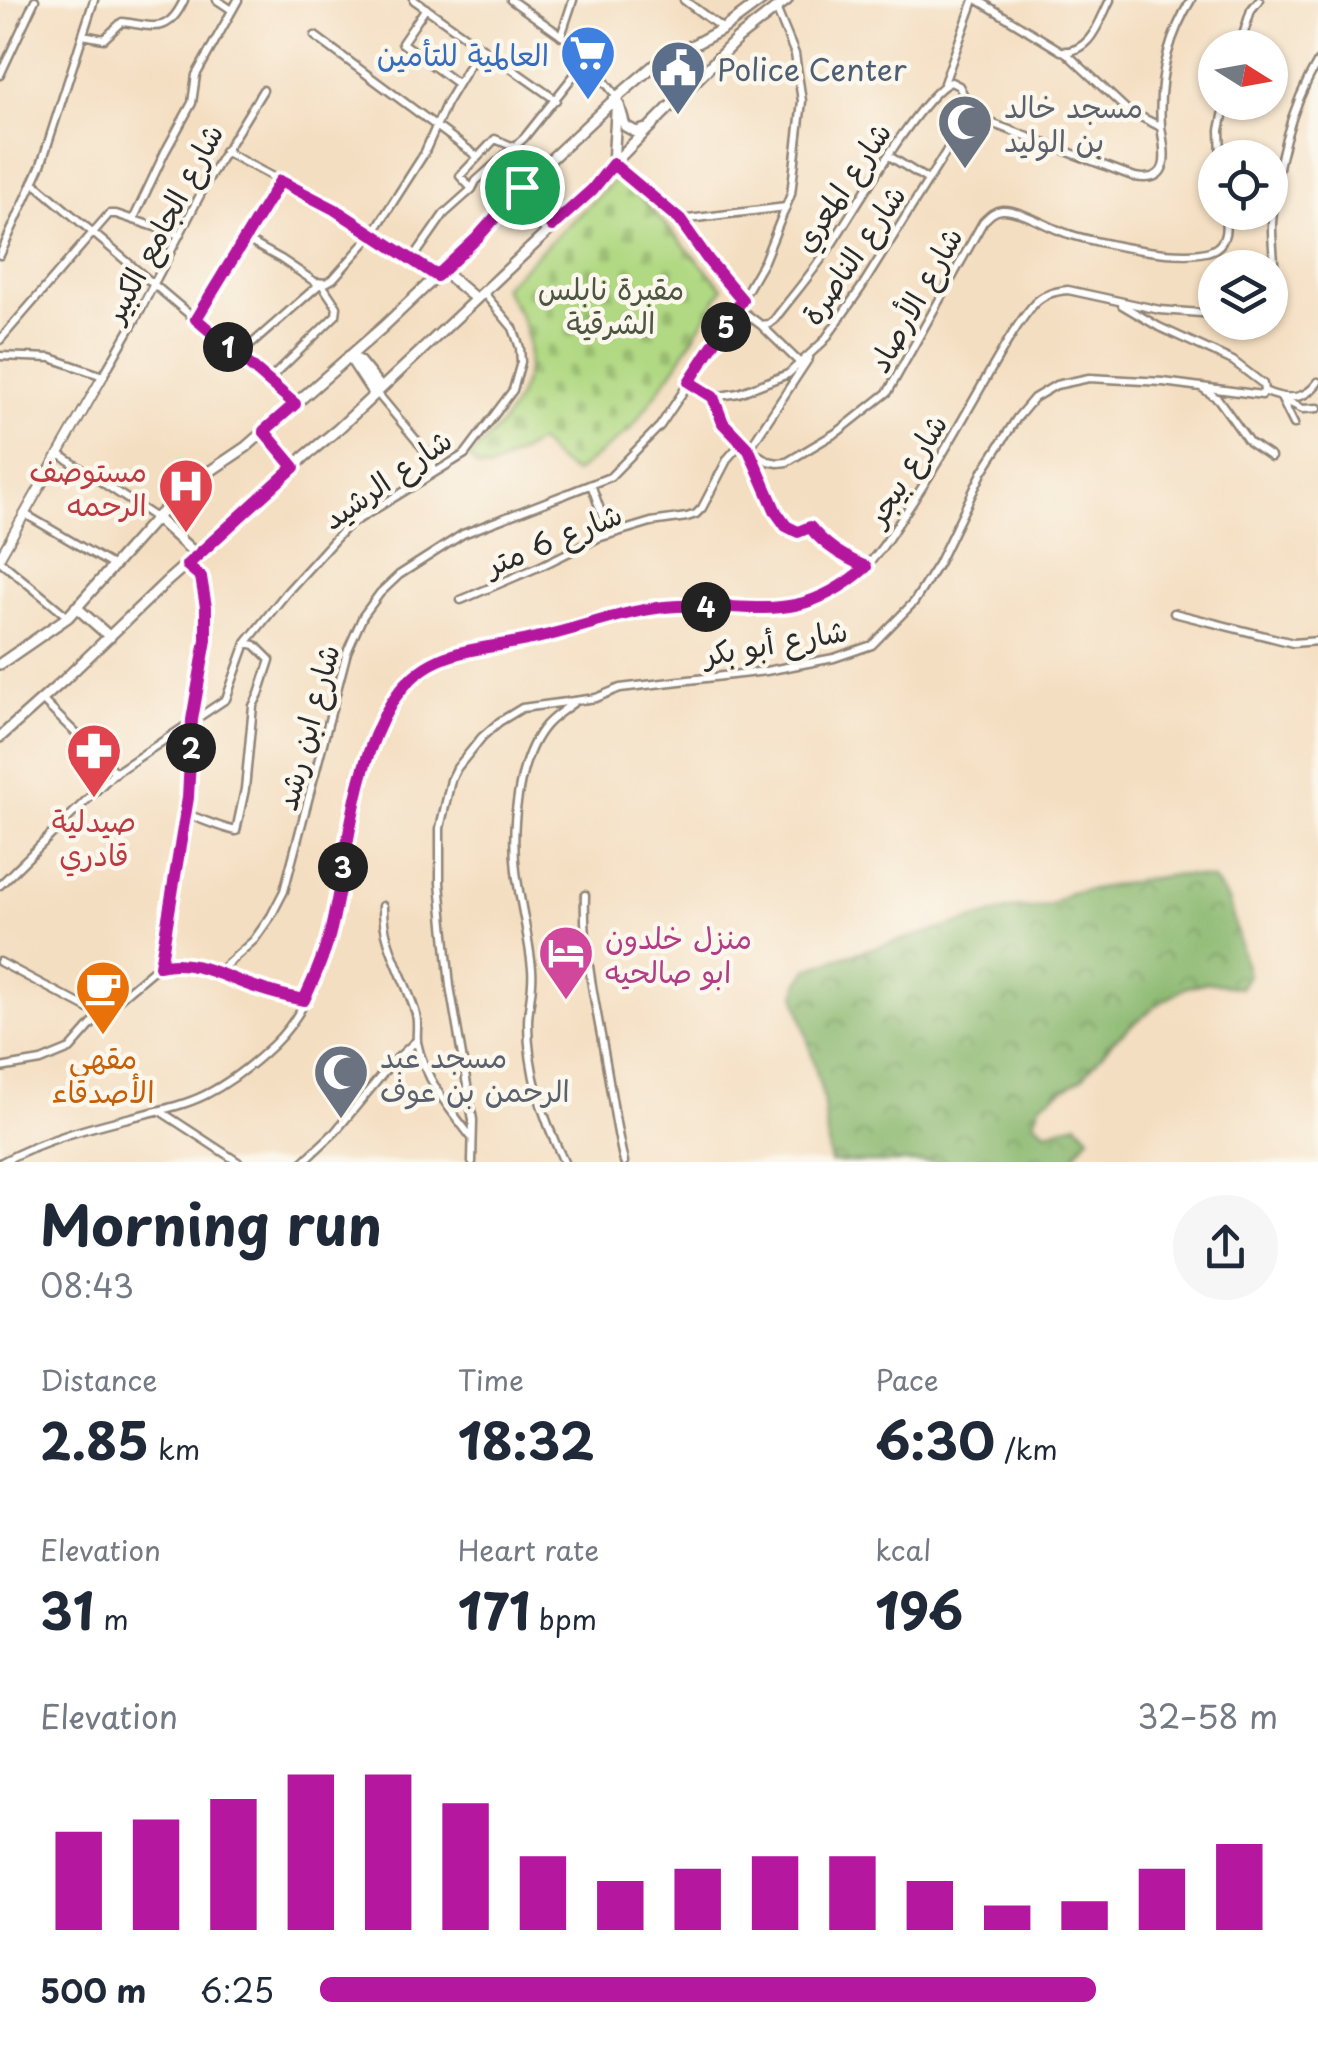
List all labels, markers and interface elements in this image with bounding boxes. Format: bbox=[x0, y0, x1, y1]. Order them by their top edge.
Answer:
supermarket icon: العالمية للتأمين bbox=[558, 23, 618, 102]
north arrow bbox=[1198, 30, 1288, 120]
map controls bbox=[1198, 30, 1288, 340]
place label: العالمية للتأمين bbox=[377, 31, 549, 76]
public building icon: Police Center bbox=[648, 38, 708, 117]
place label: Police Center bbox=[717, 46, 907, 91]
place label: مسجد خالد بن الوليد bbox=[1004, 83, 1143, 162]
mosque icon: مسجد خالد بن الوليد bbox=[935, 92, 995, 171]
street label: شارع المعري bbox=[781, 112, 902, 261]
street label: شارع الجامع الكبير bbox=[89, 115, 235, 333]
button: locate bbox=[1198, 140, 1288, 230]
pin bbox=[480, 145, 565, 230]
icon: arrive bbox=[495, 160, 550, 215]
street label: شارع الناصرة bbox=[789, 175, 916, 334]
street label: شارع الأرصاد bbox=[855, 218, 973, 381]
button: layers bbox=[1198, 250, 1288, 340]
park label: مقبرة نابلس الشرقية bbox=[538, 265, 684, 344]
pin: 5 bbox=[701, 302, 751, 352]
text: 5 bbox=[717, 305, 735, 348]
pin: 1 bbox=[203, 322, 253, 372]
text: 1 bbox=[221, 325, 235, 368]
street label: شارع بيجر bbox=[851, 404, 958, 537]
street label: شارع الرشيد bbox=[312, 417, 461, 540]
place label: مستوصف الرحمه bbox=[29, 447, 147, 526]
hospital icon: مستوصف الرحمه bbox=[156, 456, 216, 535]
street label: شارع 6 متر bbox=[475, 490, 629, 588]
pin: 4 bbox=[681, 582, 731, 632]
text: 4 bbox=[696, 585, 716, 628]
street label: شارع أبو بكر bbox=[696, 606, 851, 677]
street label: شارع ابن رشد bbox=[262, 639, 351, 815]
pharmacy icon: صيدلية قادري bbox=[64, 721, 124, 800]
pin: 2 bbox=[166, 723, 216, 773]
text: 2 bbox=[181, 726, 201, 769]
place label: صيدلية قادري bbox=[52, 797, 136, 877]
pin: 3 bbox=[318, 842, 368, 892]
text: 3 bbox=[334, 845, 352, 888]
place label: منزل خلدون ابو صالحيه bbox=[605, 914, 752, 993]
hotel icon: منزل خلدون ابو صالحيه bbox=[536, 923, 596, 1002]
cafe icon: مقهى الأصدقاء bbox=[73, 958, 133, 1037]
place label: مسجد عبد الرحمن بن عوف bbox=[380, 1033, 570, 1112]
place label: مقهى الأصدقاء bbox=[51, 1034, 155, 1113]
mosque icon: مسجد عبد الرحمن بن عوف bbox=[311, 1042, 371, 1121]
text: Morning run bbox=[40, 1182, 382, 1265]
button: share bbox=[1173, 1195, 1278, 1300]
text: 08:43 bbox=[40, 1261, 134, 1309]
text: Distance bbox=[40, 1358, 158, 1401]
text: Time bbox=[458, 1358, 524, 1401]
text: Pace bbox=[875, 1358, 939, 1401]
text: 2.85 bbox=[40, 1401, 149, 1477]
text: 18:32 bbox=[458, 1401, 595, 1477]
text: 6:30 bbox=[875, 1401, 995, 1477]
text: km bbox=[149, 1427, 200, 1470]
text: /km bbox=[995, 1427, 1058, 1470]
text: Elevation bbox=[40, 1528, 161, 1571]
text: Heart rate bbox=[458, 1528, 599, 1571]
text: kcal bbox=[875, 1528, 931, 1571]
text: 31 bbox=[40, 1571, 94, 1647]
text: 171 bbox=[458, 1571, 530, 1647]
text: 196 bbox=[875, 1571, 963, 1647]
text: m bbox=[94, 1597, 129, 1640]
text: bpm bbox=[530, 1597, 597, 1640]
text: Elevation bbox=[40, 1692, 178, 1740]
text: 32–58 m bbox=[1137, 1692, 1278, 1740]
text: 500 m bbox=[40, 1966, 146, 2014]
text: 6:25 bbox=[200, 1966, 274, 2014]

